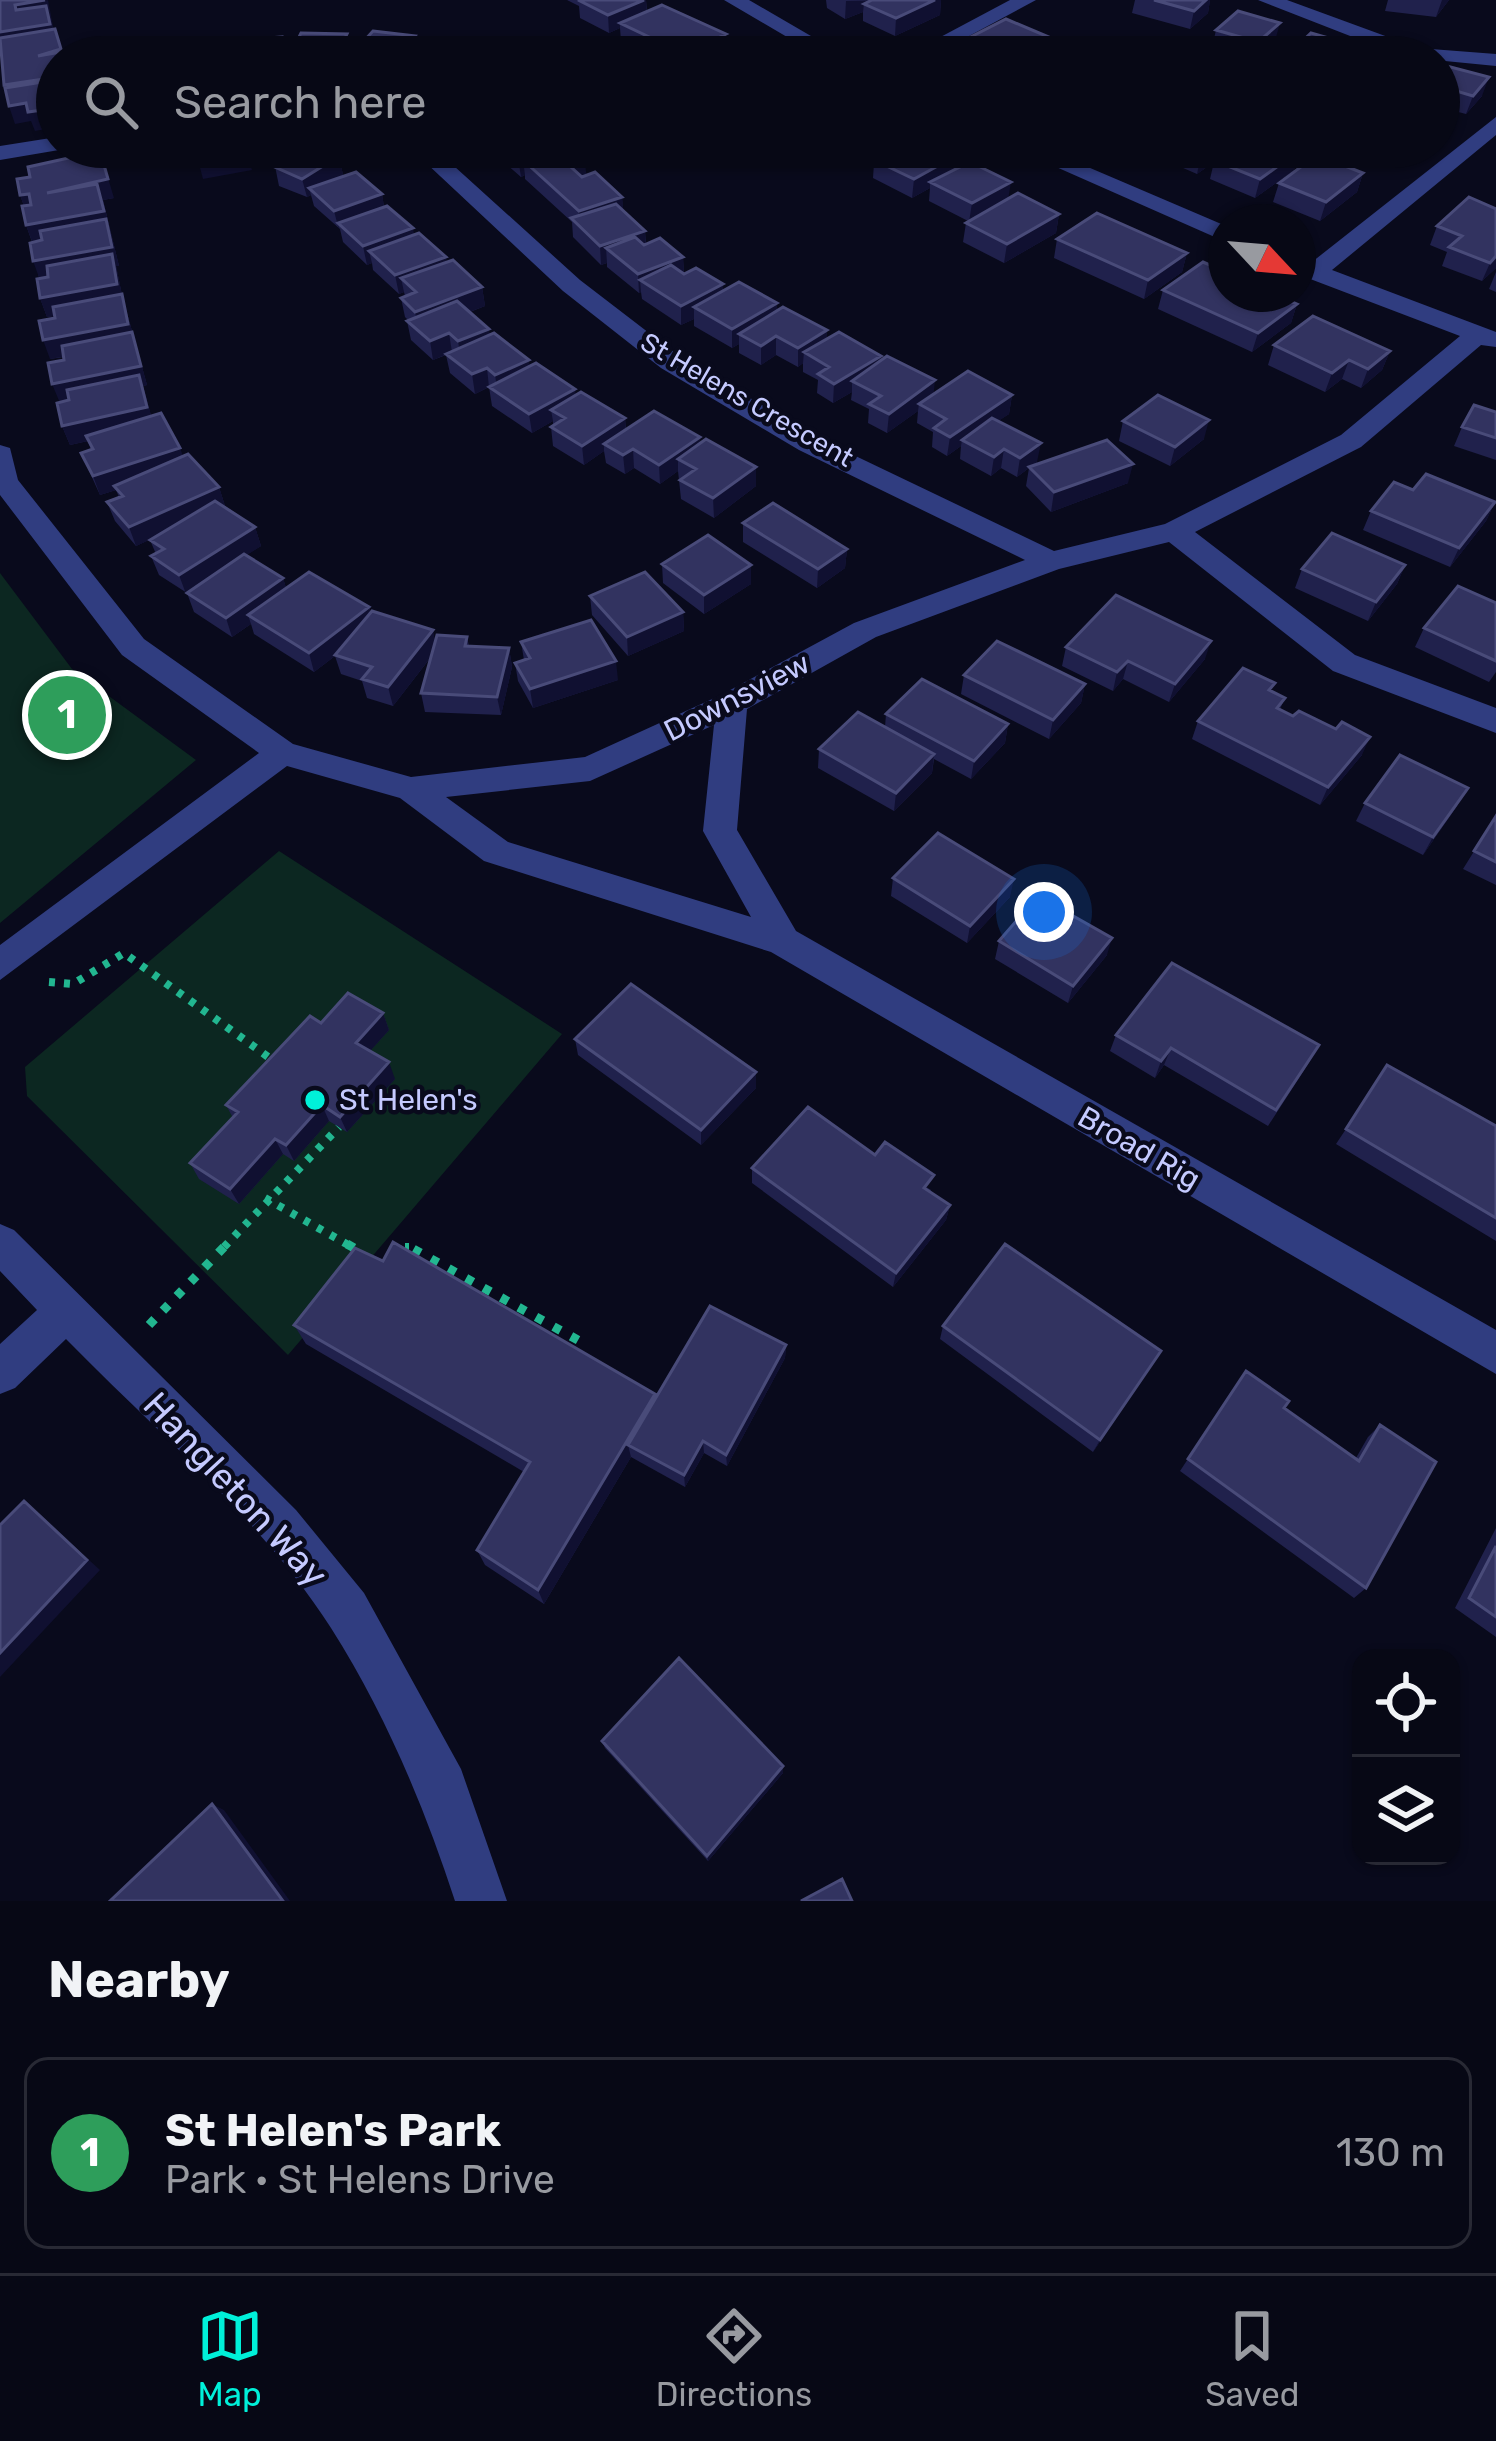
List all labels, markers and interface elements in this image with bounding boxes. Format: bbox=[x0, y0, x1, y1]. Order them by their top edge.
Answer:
search box bbox=[36, 36, 1460, 168]
icon: search bbox=[78, 69, 144, 135]
text: Search here bbox=[174, 76, 426, 129]
north arrow bbox=[1208, 204, 1316, 312]
street label: St Helens Crescent bbox=[635, 326, 859, 474]
street label: Downsview bbox=[658, 645, 816, 749]
pin: 1 bbox=[28, 670, 106, 760]
your location bbox=[1014, 882, 1074, 942]
place label: St Helen's bbox=[339, 1082, 478, 1118]
marker: St Helen's bbox=[302, 1087, 328, 1113]
street label: Broad Rig bbox=[1072, 1099, 1206, 1197]
street label: Hangleton Way bbox=[135, 1383, 337, 1595]
map controls bbox=[1352, 1649, 1460, 1865]
button: locate bbox=[1352, 1649, 1460, 1757]
button: layers bbox=[1352, 1757, 1460, 1865]
text: Nearby bbox=[48, 1949, 230, 2010]
text: St Helen's Park bbox=[165, 2104, 501, 2157]
text: 1 bbox=[80, 2130, 100, 2176]
text: 130 m bbox=[1336, 2130, 1445, 2176]
text: Park · St Helens Drive bbox=[165, 2157, 555, 2203]
tab: Map bbox=[197, 2303, 263, 2414]
tab: Directions bbox=[656, 2303, 812, 2414]
tab: Saved bbox=[1205, 2303, 1299, 2414]

